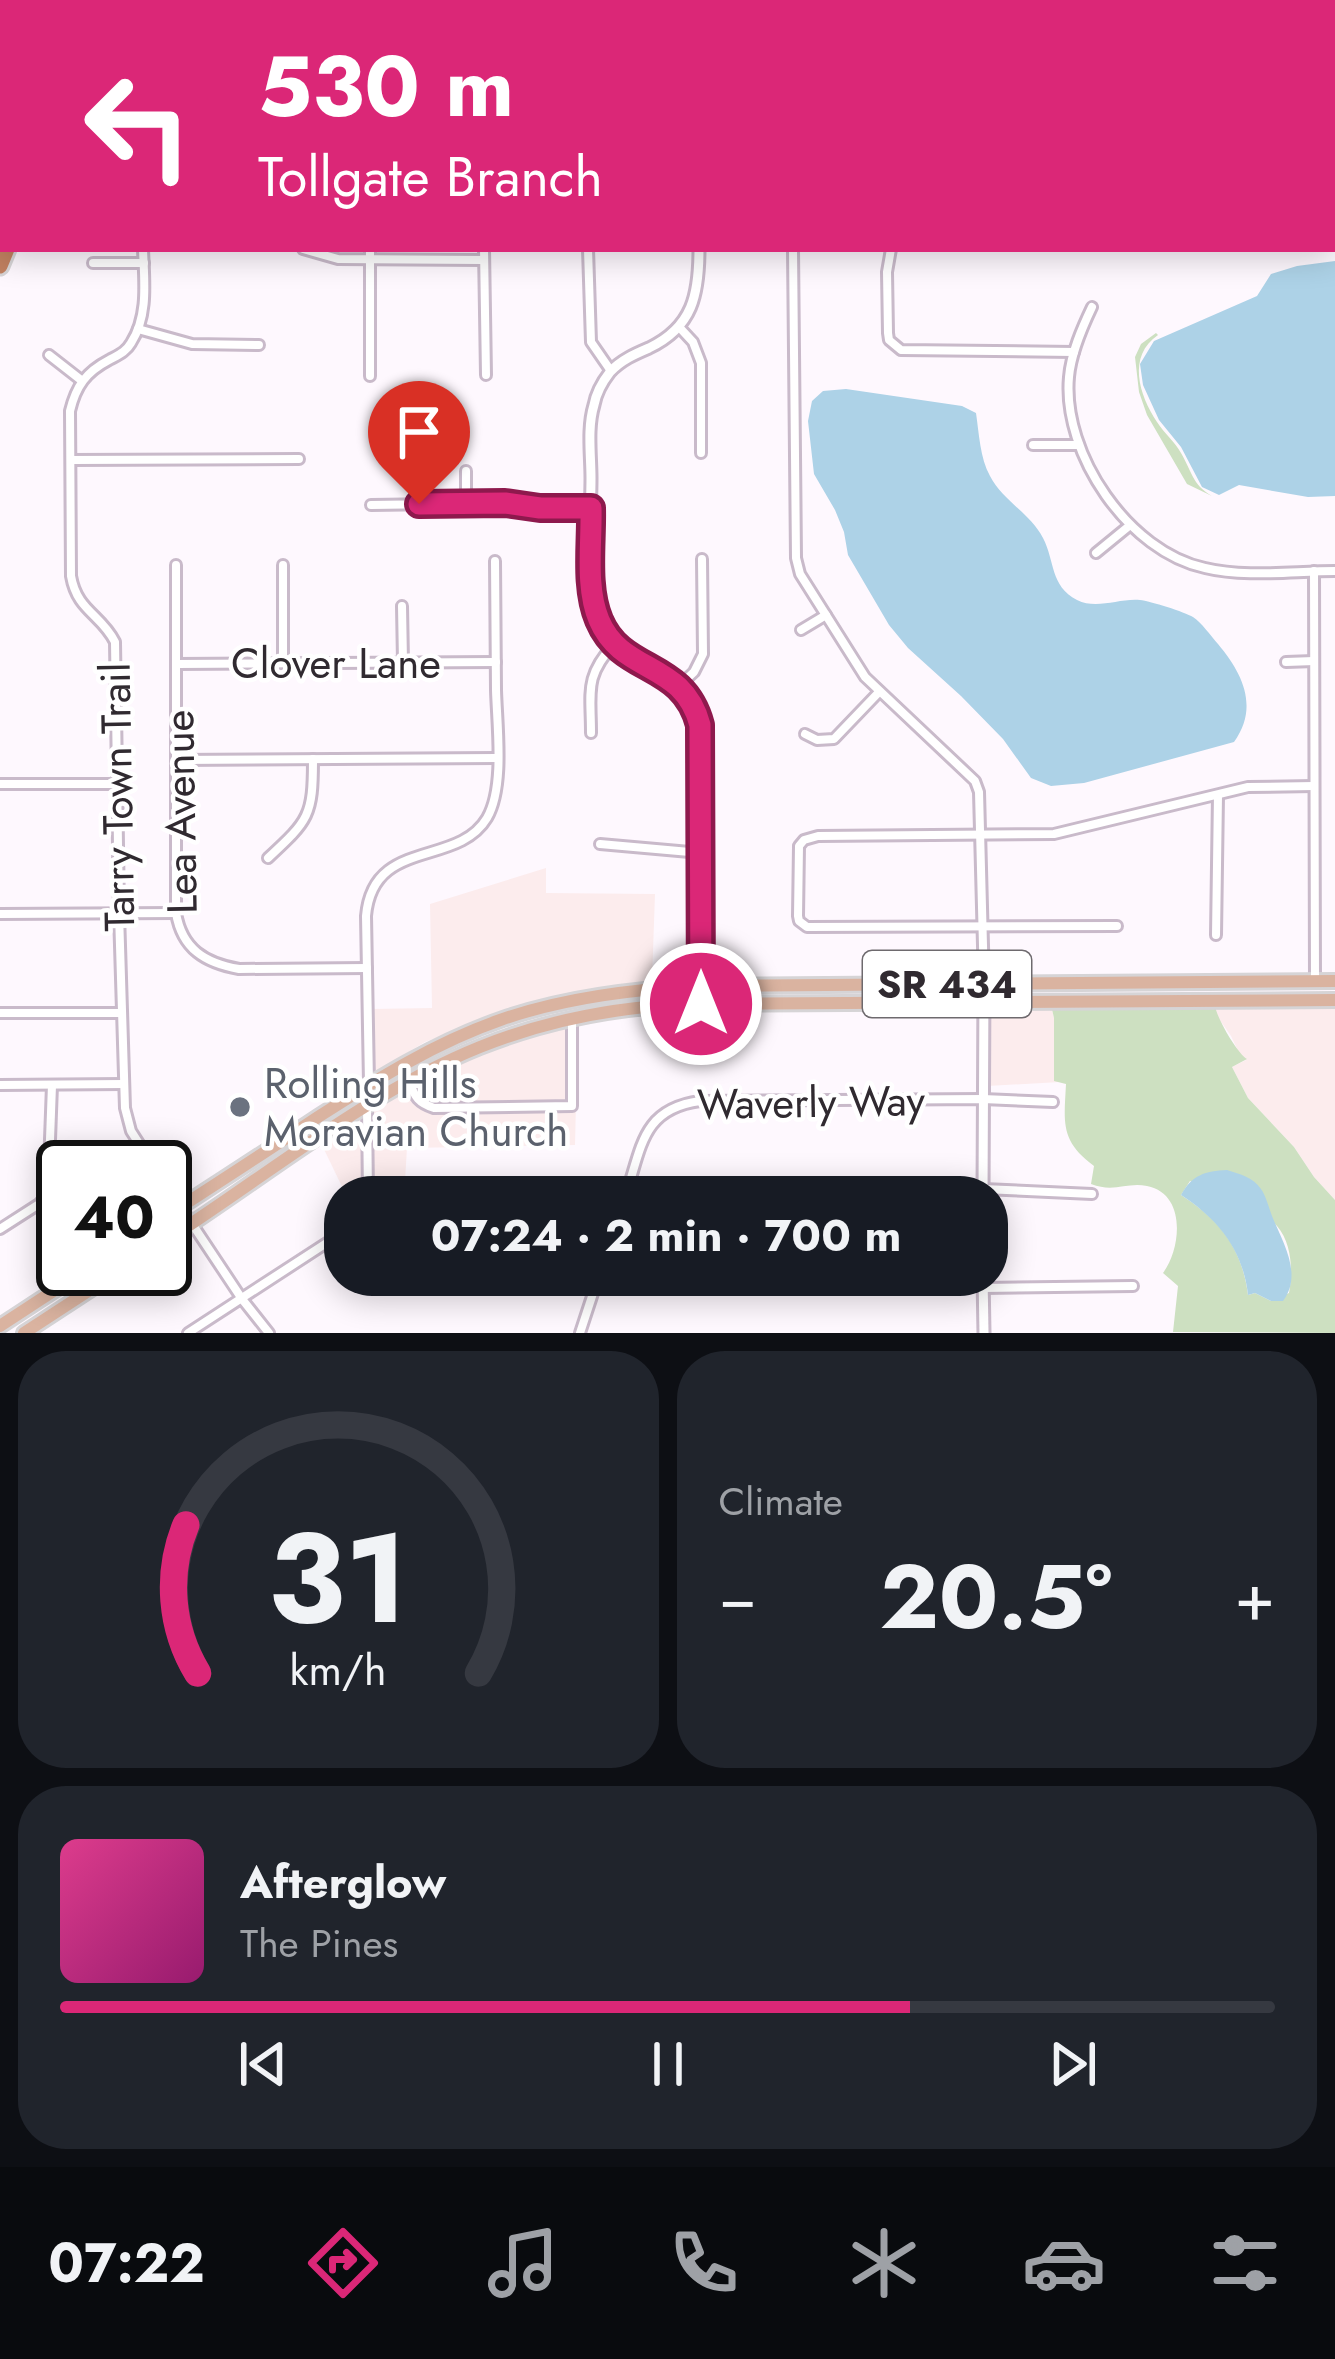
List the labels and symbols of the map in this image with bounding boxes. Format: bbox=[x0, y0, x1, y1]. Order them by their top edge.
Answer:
pin bbox=[368, 381, 470, 504]
street label: Clover Lane bbox=[231, 633, 441, 694]
street label: Tarry Town Trail bbox=[85, 662, 150, 932]
street label: Lea Avenue bbox=[148, 709, 213, 915]
position arrow bbox=[638, 941, 764, 1067]
road number: SR 434 bbox=[863, 951, 1031, 1017]
place label: Rolling Hills Moravian Church bbox=[264, 1053, 568, 1162]
street label: Waverly Way bbox=[697, 1070, 926, 1135]
marker: Rolling Hills Moravian Church bbox=[227, 1094, 253, 1120]
speed limit sign: 40 bbox=[36, 1140, 192, 1296]

